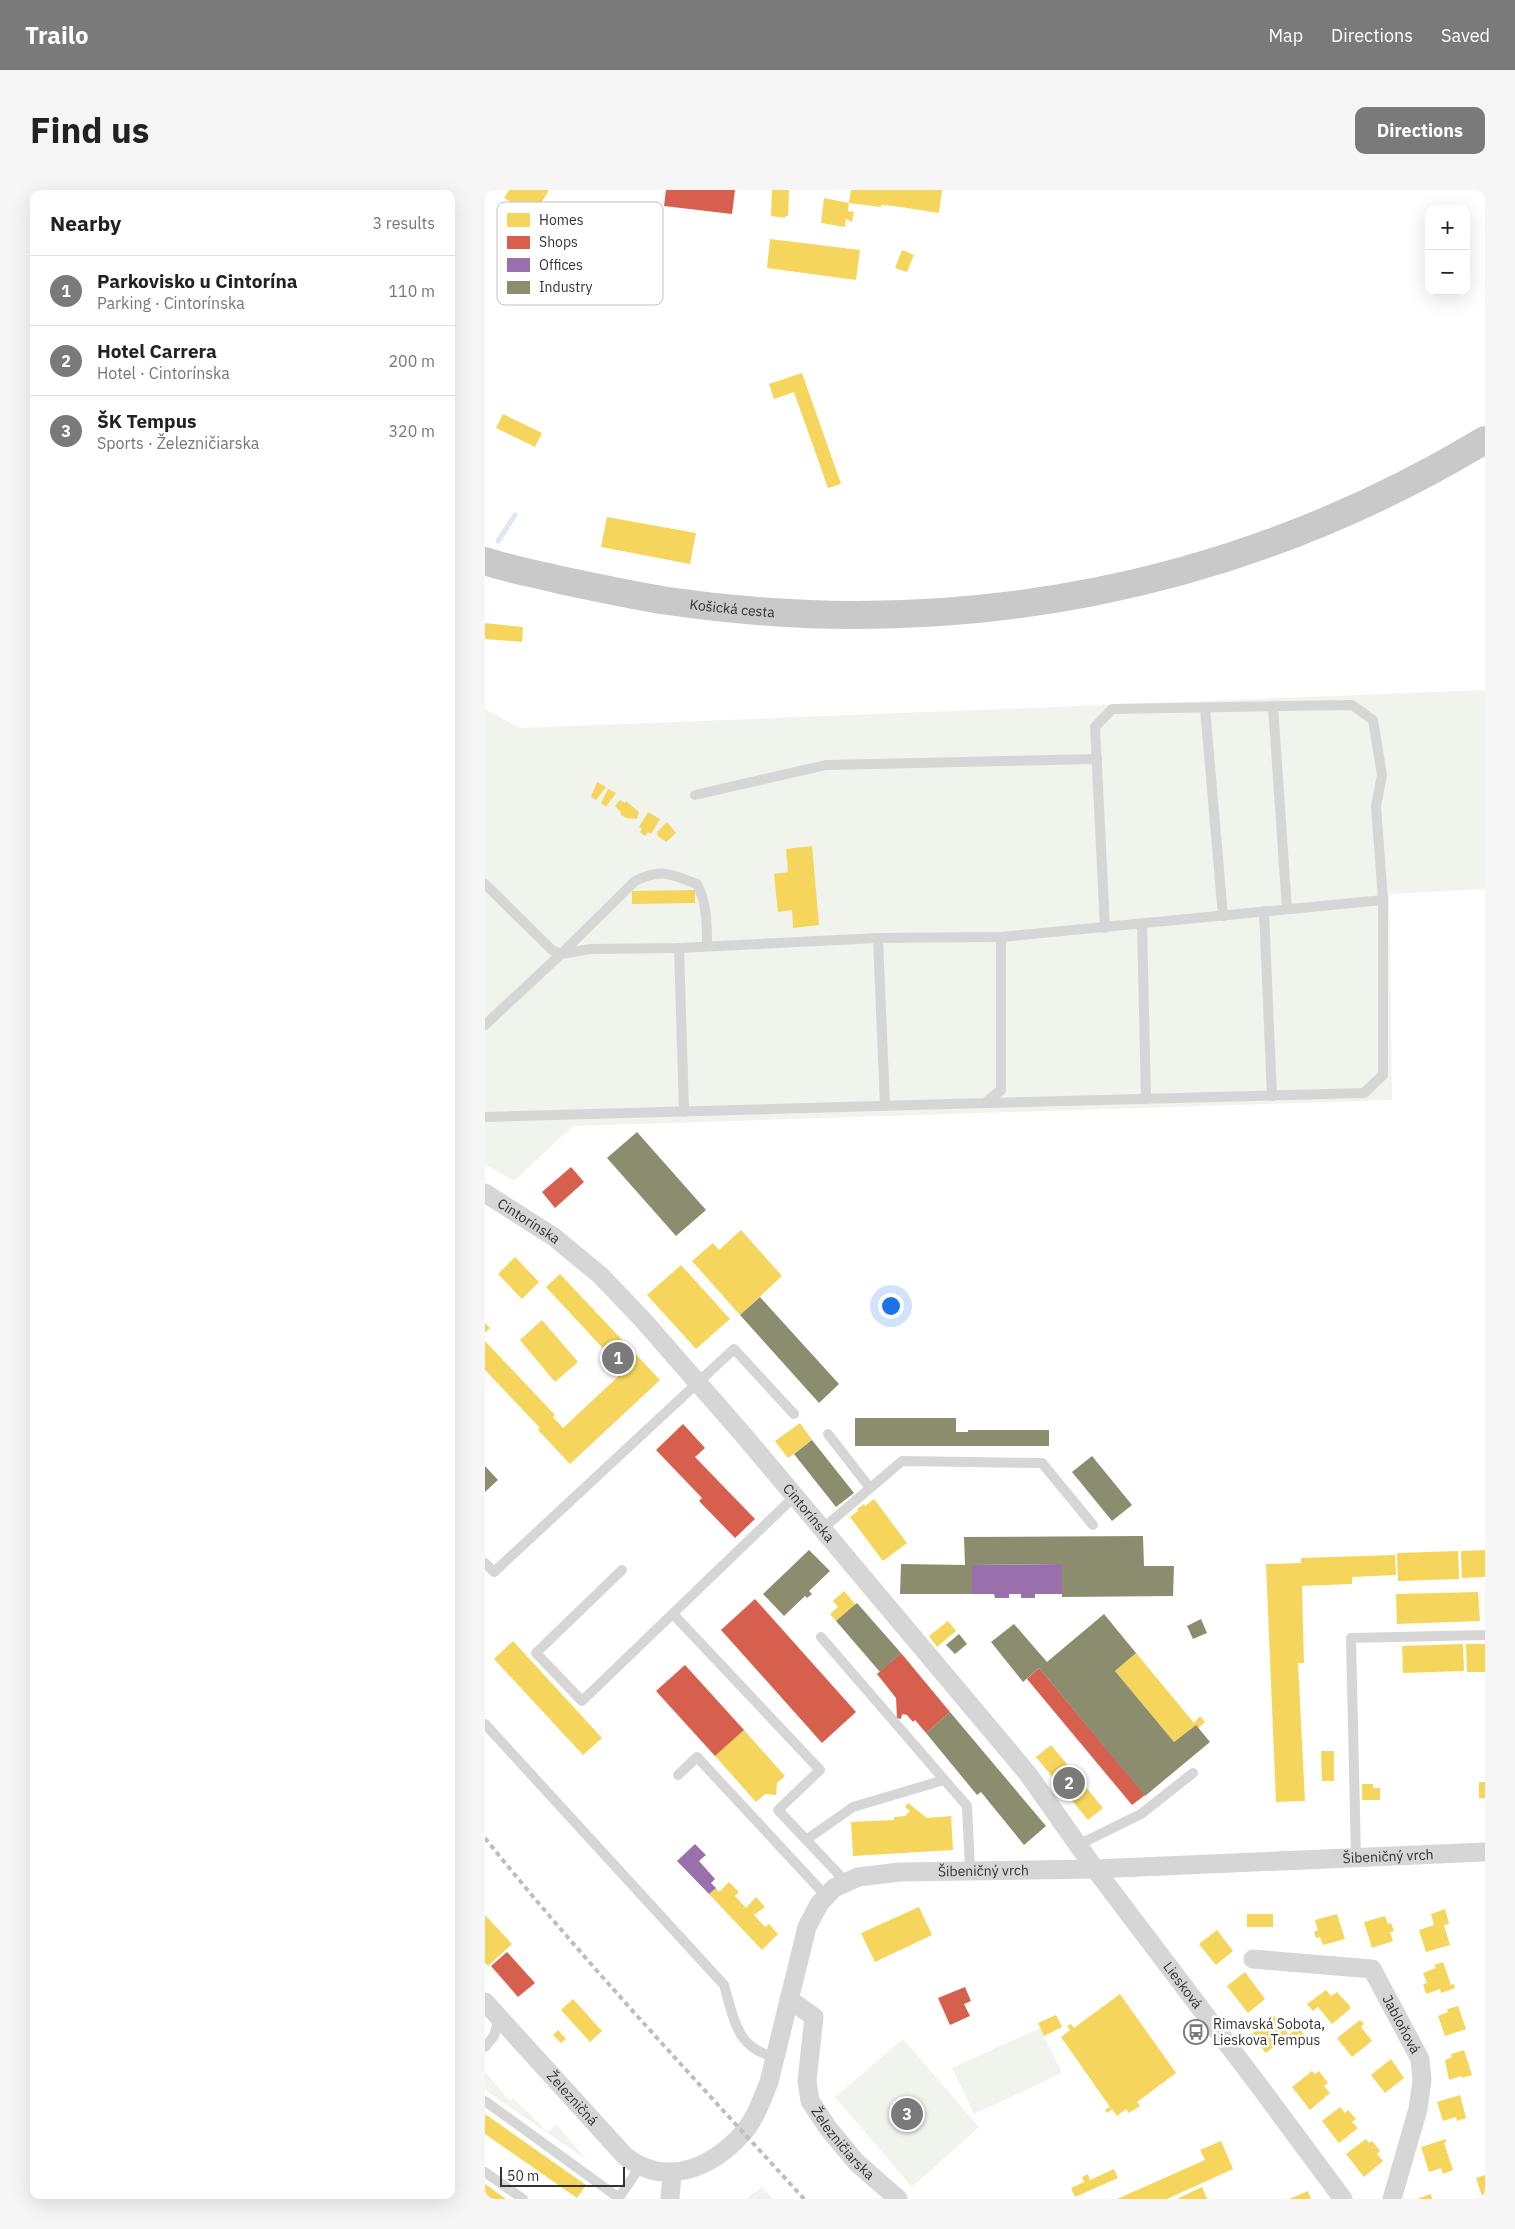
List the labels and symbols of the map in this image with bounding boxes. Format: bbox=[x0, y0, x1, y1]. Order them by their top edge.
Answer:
legend bbox=[497, 202, 663, 305]
text: Homes bbox=[539, 211, 584, 229]
text: Shops bbox=[539, 233, 578, 251]
text: Offices bbox=[539, 256, 583, 274]
text: Industry bbox=[539, 278, 593, 296]
street label: Košická cesta bbox=[688, 595, 776, 621]
street label: Cintorínska bbox=[494, 1194, 565, 1248]
your location bbox=[878, 1293, 904, 1319]
pin: 1 bbox=[602, 1339, 634, 1377]
street label: Cintorínska bbox=[779, 1480, 839, 1546]
pin: 2 bbox=[1053, 1764, 1085, 1802]
street label: Šibeničný vrch bbox=[1342, 1845, 1434, 1867]
street label: Šibeničný vrch bbox=[938, 1861, 1029, 1880]
street label: Liesková bbox=[1159, 1958, 1207, 2013]
street label: Jabloňová bbox=[1378, 1992, 1425, 2057]
place label: Rimavská Sobota, Lieskova Tempus bbox=[1213, 2015, 1325, 2049]
bus stop icon: Rimavská Sobota, Lieskova Tempus bbox=[1183, 2019, 1209, 2045]
street label: Železničná bbox=[543, 2066, 602, 2130]
pin: 3 bbox=[891, 2095, 923, 2133]
street label: Železničiarska bbox=[807, 2103, 879, 2184]
scale bar bbox=[500, 2164, 625, 2187]

